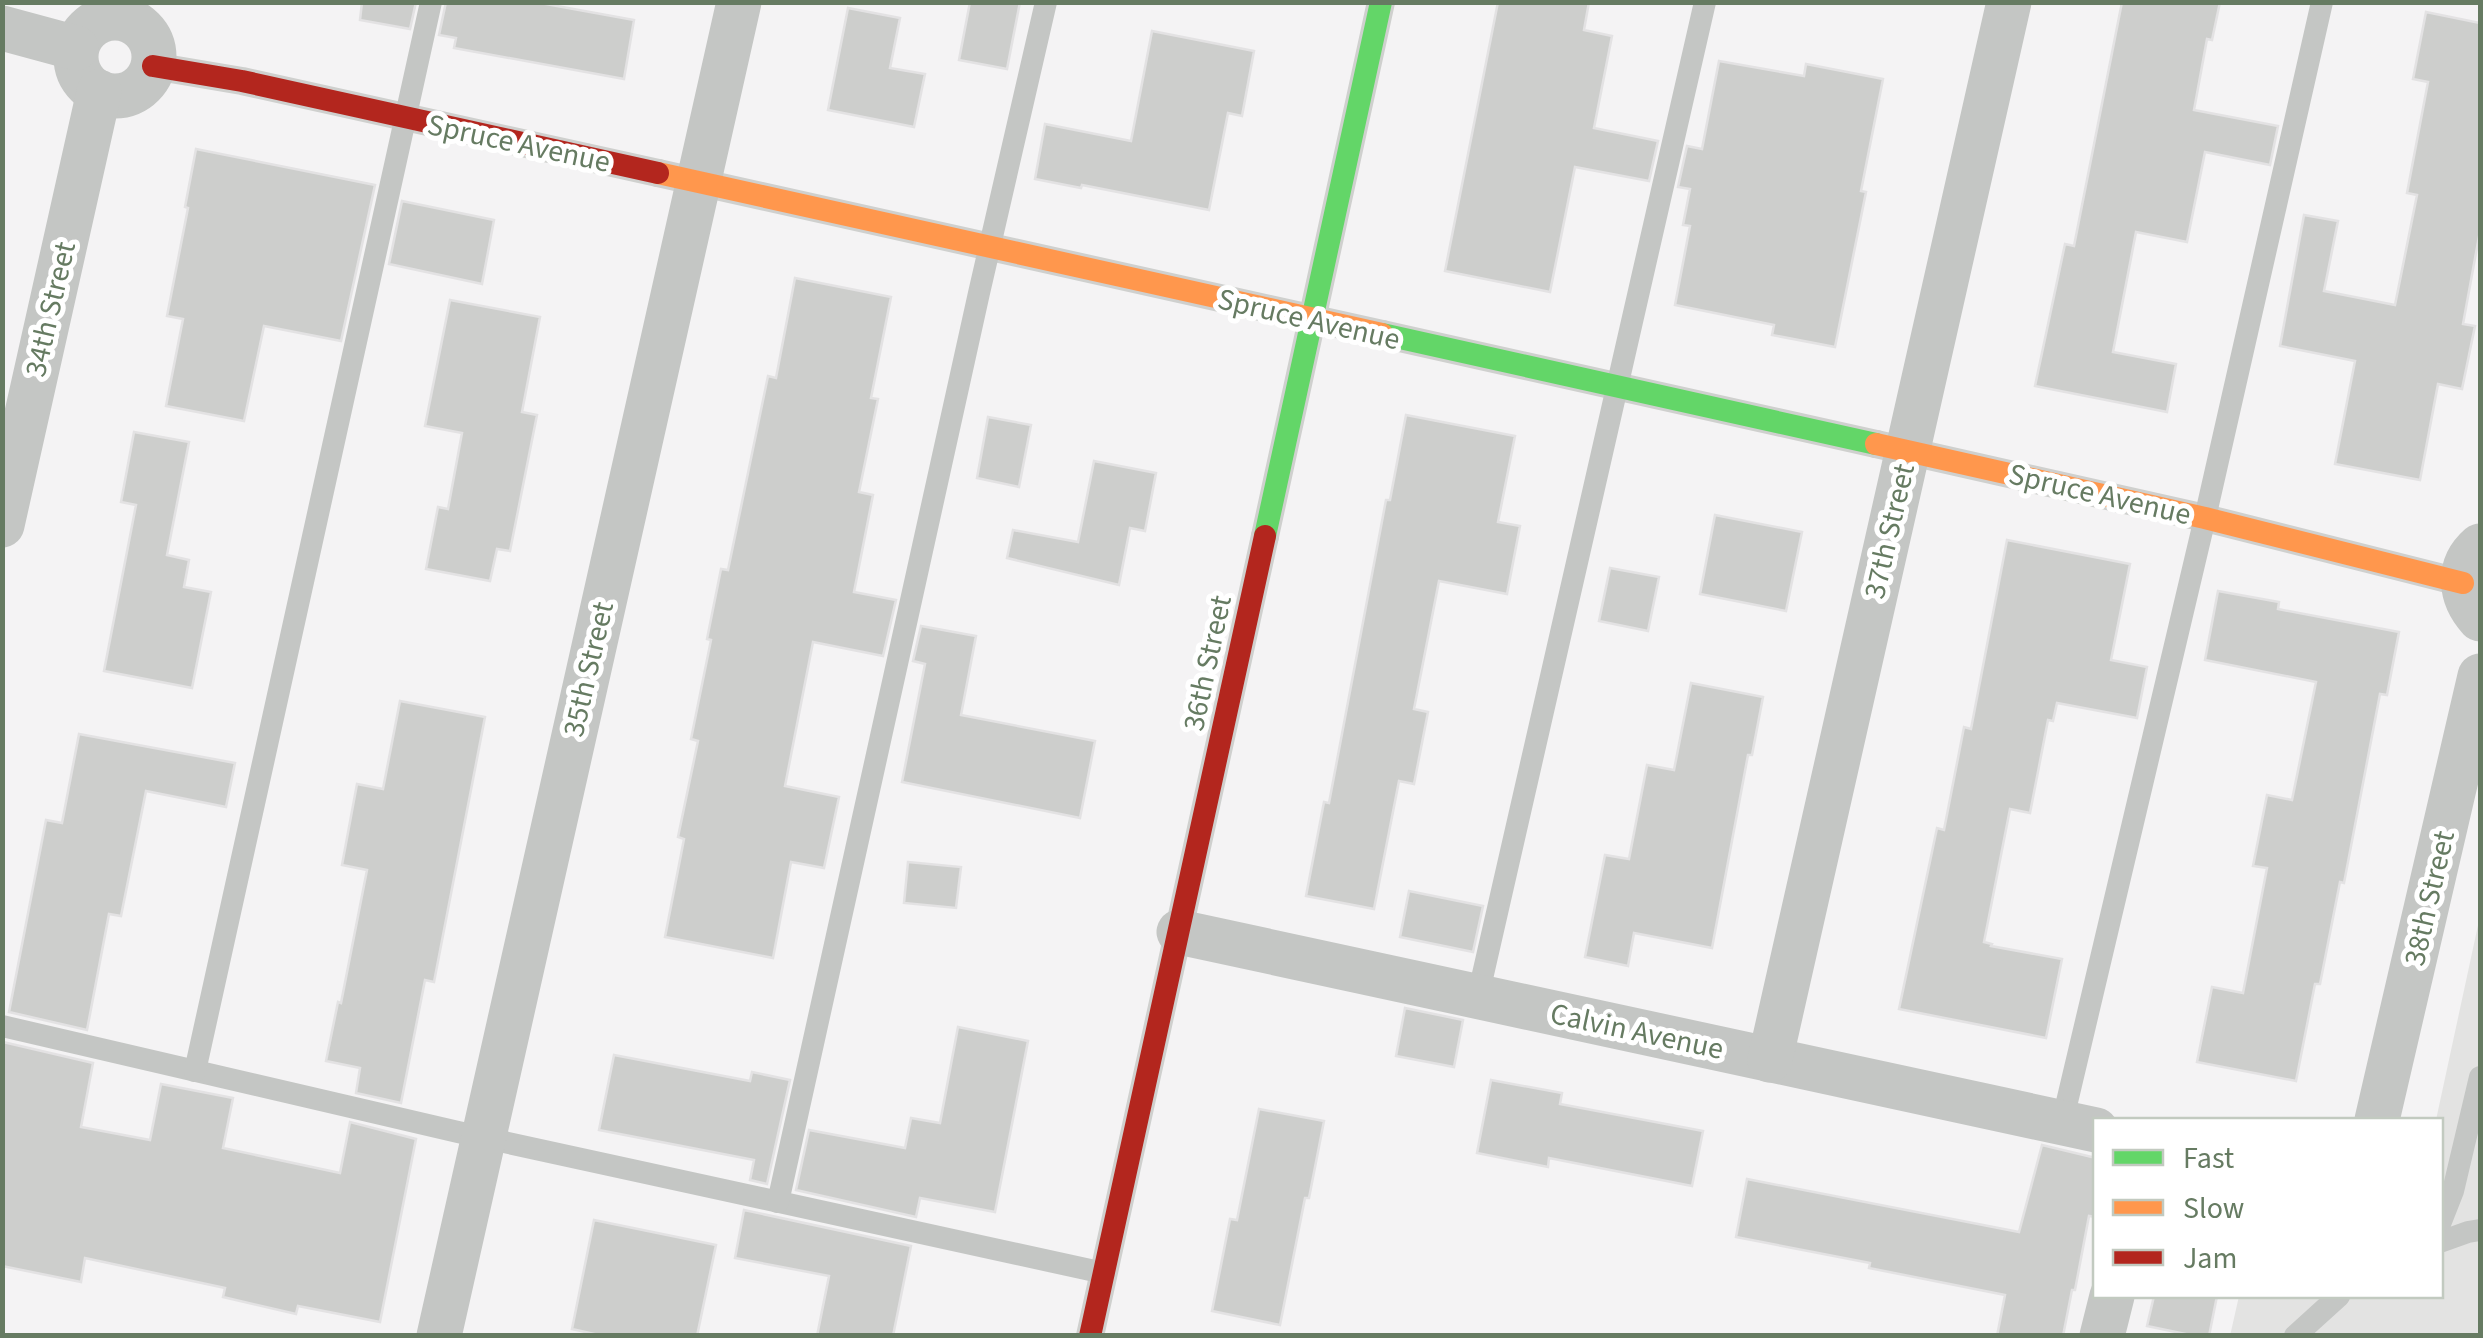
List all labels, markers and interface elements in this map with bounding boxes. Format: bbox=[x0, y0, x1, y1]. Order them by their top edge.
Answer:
street label: Spruce Avenue bbox=[424, 103, 614, 184]
street label: 34th Street bbox=[14, 237, 87, 381]
street label: Spruce Avenue bbox=[1214, 278, 1404, 361]
street label: Spruce Avenue bbox=[2005, 453, 2195, 536]
street label: 37th Street bbox=[1853, 459, 1926, 603]
street label: 36th Street bbox=[1172, 591, 1243, 735]
street label: 35th Street bbox=[552, 597, 625, 741]
street label: 38th Street bbox=[2393, 826, 2466, 970]
street label: Calvin Avenue bbox=[1546, 992, 1728, 1071]
legend bbox=[2093, 1118, 2443, 1298]
text: Fast bbox=[2183, 1137, 2234, 1180]
text: Slow bbox=[2183, 1187, 2244, 1230]
text: Jam bbox=[2183, 1237, 2237, 1280]

